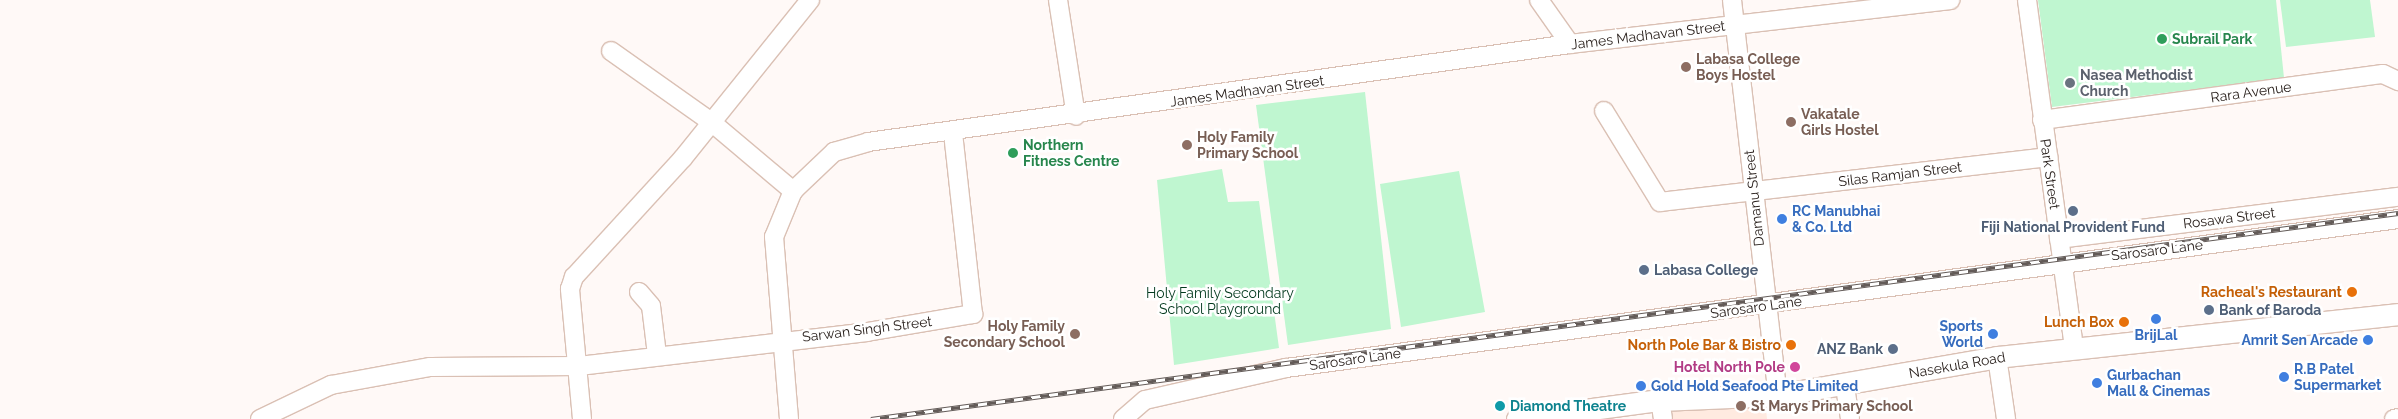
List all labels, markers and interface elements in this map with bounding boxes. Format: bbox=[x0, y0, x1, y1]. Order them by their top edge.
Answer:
street label: James Madhavan Street bbox=[1570, 17, 1726, 53]
place label: Subrail Park bbox=[2172, 31, 2253, 47]
marker: Subrail Park bbox=[2156, 33, 2168, 45]
place label: Labasa College Boys Hostel bbox=[1696, 51, 1800, 84]
marker: Labasa College Boys Hostel bbox=[1680, 61, 1692, 73]
place label: Nasea Methodist Church bbox=[2080, 67, 2193, 100]
street label: James Madhavan Street bbox=[1169, 72, 1325, 110]
marker: Nasea Methodist Church bbox=[2064, 77, 2076, 89]
street label: Rara Avenue bbox=[2209, 78, 2293, 106]
place label: Vakatale Girls Hostel bbox=[1801, 106, 1879, 138]
marker: Vakatale Girls Hostel bbox=[1785, 116, 1797, 128]
place label: Holy Family Primary School bbox=[1197, 129, 1299, 162]
place label: Northern Fitness Centre bbox=[1023, 137, 1119, 170]
street label: Park Street bbox=[2037, 138, 2063, 210]
marker: Holy Family Primary School bbox=[1181, 139, 1193, 151]
marker: Northern Fitness Centre bbox=[1007, 147, 1019, 159]
street label: Damanu Street bbox=[1741, 149, 1767, 247]
street label: Silas Ramjan Street bbox=[1837, 158, 1963, 190]
place label: RC Manubhai & Co. Ltd bbox=[1792, 203, 1880, 236]
street label: Rosawa Street bbox=[2182, 204, 2276, 232]
marker: Fiji National Provident Fund bbox=[2067, 205, 2079, 217]
marker: RC Manubhai & Co. Ltd bbox=[1776, 213, 1788, 225]
place label: Fiji National Provident Fund bbox=[1981, 219, 2165, 235]
street label: Sarosaro Lane bbox=[2110, 236, 2204, 264]
place label: Labasa College bbox=[1654, 262, 1758, 278]
marker: Labasa College bbox=[1638, 264, 1650, 276]
place label: Racheal's Restaurant bbox=[2201, 284, 2342, 300]
park label: Holy Family Secondary School Playground bbox=[1146, 285, 1294, 318]
marker: Racheal's Restaurant bbox=[2346, 286, 2358, 298]
street label: Sarosaro Lane bbox=[1709, 292, 1803, 322]
place label: Bank of Baroda bbox=[2219, 302, 2322, 318]
marker: Bank of Baroda bbox=[2203, 304, 2215, 316]
street label: Sarwan Singh Street bbox=[801, 313, 933, 345]
marker: BrijLal bbox=[2150, 313, 2162, 325]
place label: Lunch Box bbox=[2044, 314, 2114, 330]
marker: Lunch Box bbox=[2118, 316, 2130, 328]
place label: Holy Family Secondary School bbox=[943, 318, 1065, 351]
place label: Sports World bbox=[1939, 318, 1983, 351]
place label: BrijLal bbox=[2135, 327, 2177, 343]
marker: Holy Family Secondary School bbox=[1069, 328, 1081, 340]
marker: Sports World bbox=[1987, 328, 1999, 340]
place label: Amrit Sen Arcade bbox=[2241, 332, 2358, 348]
marker: Amrit Sen Arcade bbox=[2362, 334, 2374, 346]
place label: North Pole Bar & Bistro bbox=[1627, 337, 1781, 353]
marker: North Pole Bar & Bistro bbox=[1785, 339, 1797, 351]
place label: ANZ Bank bbox=[1817, 341, 1883, 357]
marker: ANZ Bank bbox=[1887, 343, 1899, 355]
street label: Sarosaro Lane bbox=[1308, 344, 1402, 374]
street label: Nasekula Road bbox=[1907, 348, 2007, 382]
place label: Hotel North Pole bbox=[1673, 359, 1785, 375]
marker: Hotel North Pole bbox=[1789, 361, 1801, 373]
place label: R.B Patel Supermarket bbox=[2294, 361, 2381, 394]
place label: Gurbachan Mall & Cinemas bbox=[2107, 367, 2211, 400]
marker: R.B Patel Supermarket bbox=[2278, 371, 2290, 383]
marker: Gurbachan Mall & Cinemas bbox=[2091, 377, 2103, 389]
place label: Gold Hold Seafood Pte Limited bbox=[1651, 378, 1858, 394]
marker: Gold Hold Seafood Pte Limited bbox=[1635, 380, 1647, 392]
place label: Diamond Theatre bbox=[1510, 398, 1627, 414]
place label: St Marys Primary School bbox=[1751, 398, 1913, 414]
marker: Diamond Theatre bbox=[1494, 400, 1506, 412]
marker: St Marys Primary School bbox=[1735, 400, 1747, 412]

